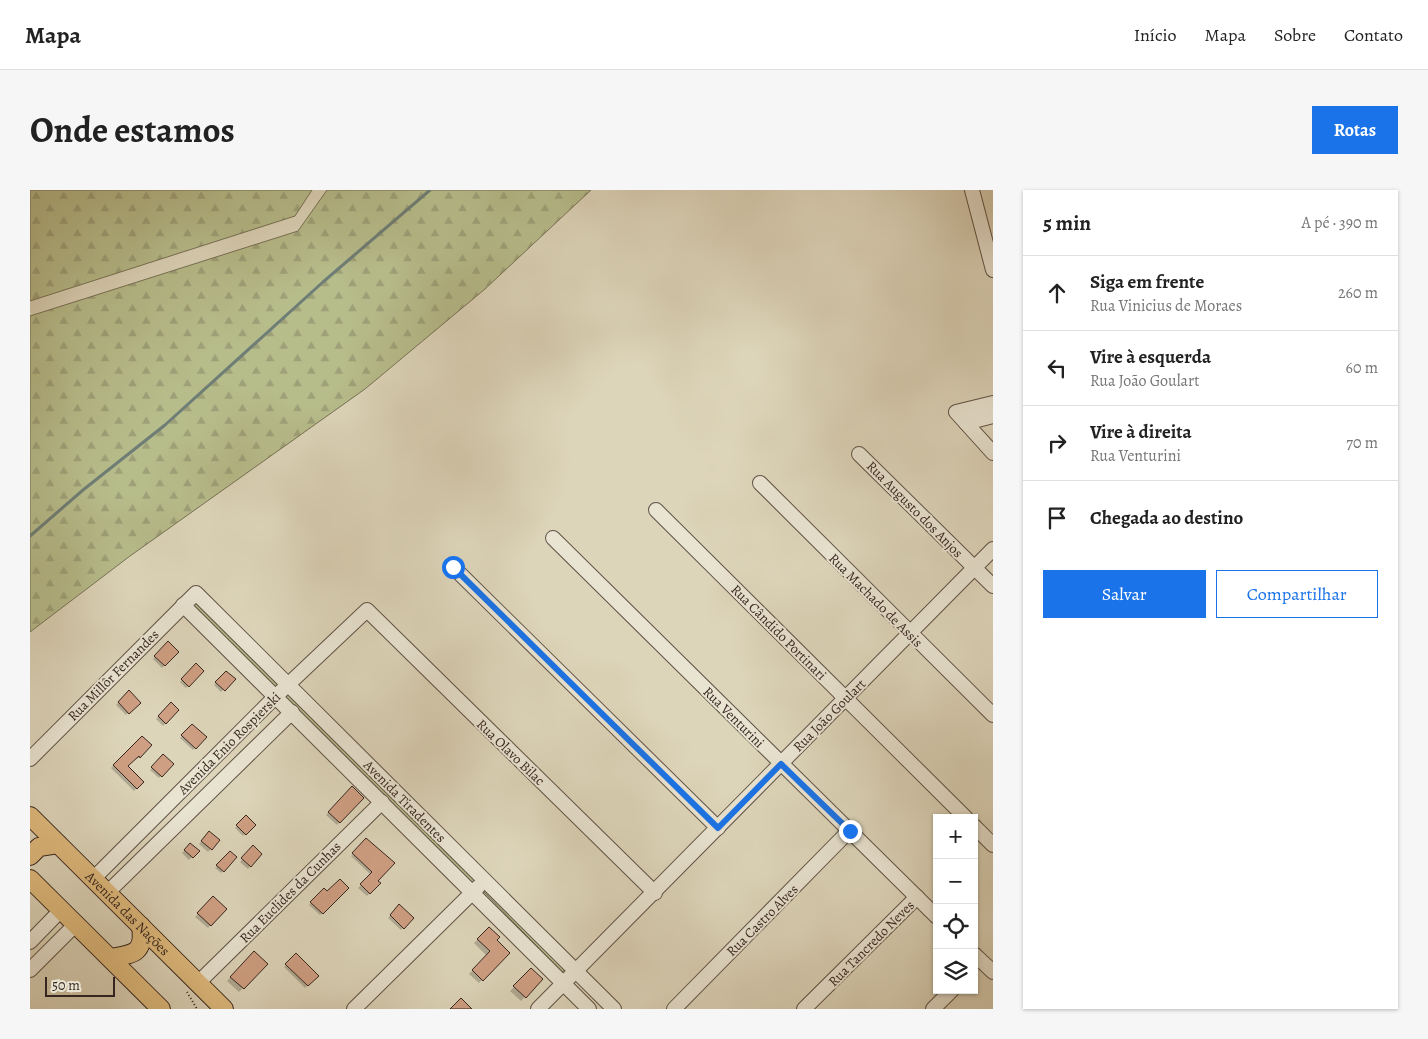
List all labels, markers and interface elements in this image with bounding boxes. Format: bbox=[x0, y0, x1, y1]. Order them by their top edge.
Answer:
text: Mapa bbox=[25, 19, 81, 51]
text: Início bbox=[1134, 23, 1177, 47]
text: Mapa bbox=[1205, 23, 1246, 47]
text: Sobre bbox=[1274, 23, 1316, 47]
text: Contato bbox=[1344, 23, 1403, 47]
text: Onde estamos bbox=[30, 106, 235, 154]
button: Rotas bbox=[1312, 106, 1398, 154]
text: 5 min bbox=[1043, 209, 1091, 237]
text: A pé · 390 m bbox=[1301, 212, 1378, 234]
text: Siga em frente bbox=[1090, 269, 1204, 295]
icon: ahead bbox=[1043, 279, 1071, 307]
text: 260 m bbox=[1338, 282, 1378, 304]
text: Rua Vinicius de Moraes bbox=[1090, 295, 1242, 317]
text: Vire à esquerda bbox=[1090, 344, 1211, 370]
icon: left bbox=[1043, 354, 1071, 382]
text: 60 m bbox=[1346, 357, 1378, 379]
text: Rua João Goulart bbox=[1090, 370, 1199, 392]
text: Vire à direita bbox=[1090, 419, 1192, 445]
icon: right bbox=[1043, 429, 1071, 457]
text: 70 m bbox=[1346, 432, 1378, 454]
text: Rua Venturini bbox=[1090, 445, 1181, 467]
street label: Rua Augusto dos Anjos bbox=[862, 457, 967, 562]
icon: arrive bbox=[1043, 504, 1071, 532]
text: Chegada ao destino bbox=[1090, 505, 1243, 531]
street label: Rua Machado de Assis bbox=[824, 549, 927, 652]
route start bbox=[442, 556, 465, 579]
button: Salvar bbox=[1043, 570, 1206, 618]
button: Compartilhar bbox=[1216, 570, 1378, 618]
street label: Rua Cândido Portinari bbox=[727, 580, 831, 684]
street label: Rua Millôr Fernandes bbox=[63, 625, 163, 725]
street label: Rua João Goulart bbox=[789, 675, 870, 756]
street label: Rua Venturini bbox=[699, 683, 769, 752]
street label: Avenida Enio Rospierski bbox=[173, 688, 285, 800]
street label: Rua Olavo Bilac bbox=[472, 715, 549, 790]
street label: Avenida Tiradentes bbox=[359, 755, 450, 847]
map controls bbox=[933, 814, 978, 994]
button: + bbox=[933, 814, 978, 859]
route end bbox=[839, 820, 862, 843]
street label: Rua Euclides da Cunhas bbox=[235, 837, 345, 947]
button: − bbox=[933, 859, 978, 904]
street label: Avenida das Nações bbox=[80, 867, 174, 960]
street label: Rua Castro Alves bbox=[722, 880, 803, 961]
street label: Rua Tancredo Neves bbox=[824, 896, 919, 991]
button: locate bbox=[933, 904, 978, 949]
button: layers bbox=[933, 949, 978, 994]
scale bar bbox=[45, 974, 115, 997]
text: 50 m bbox=[52, 976, 80, 995]

